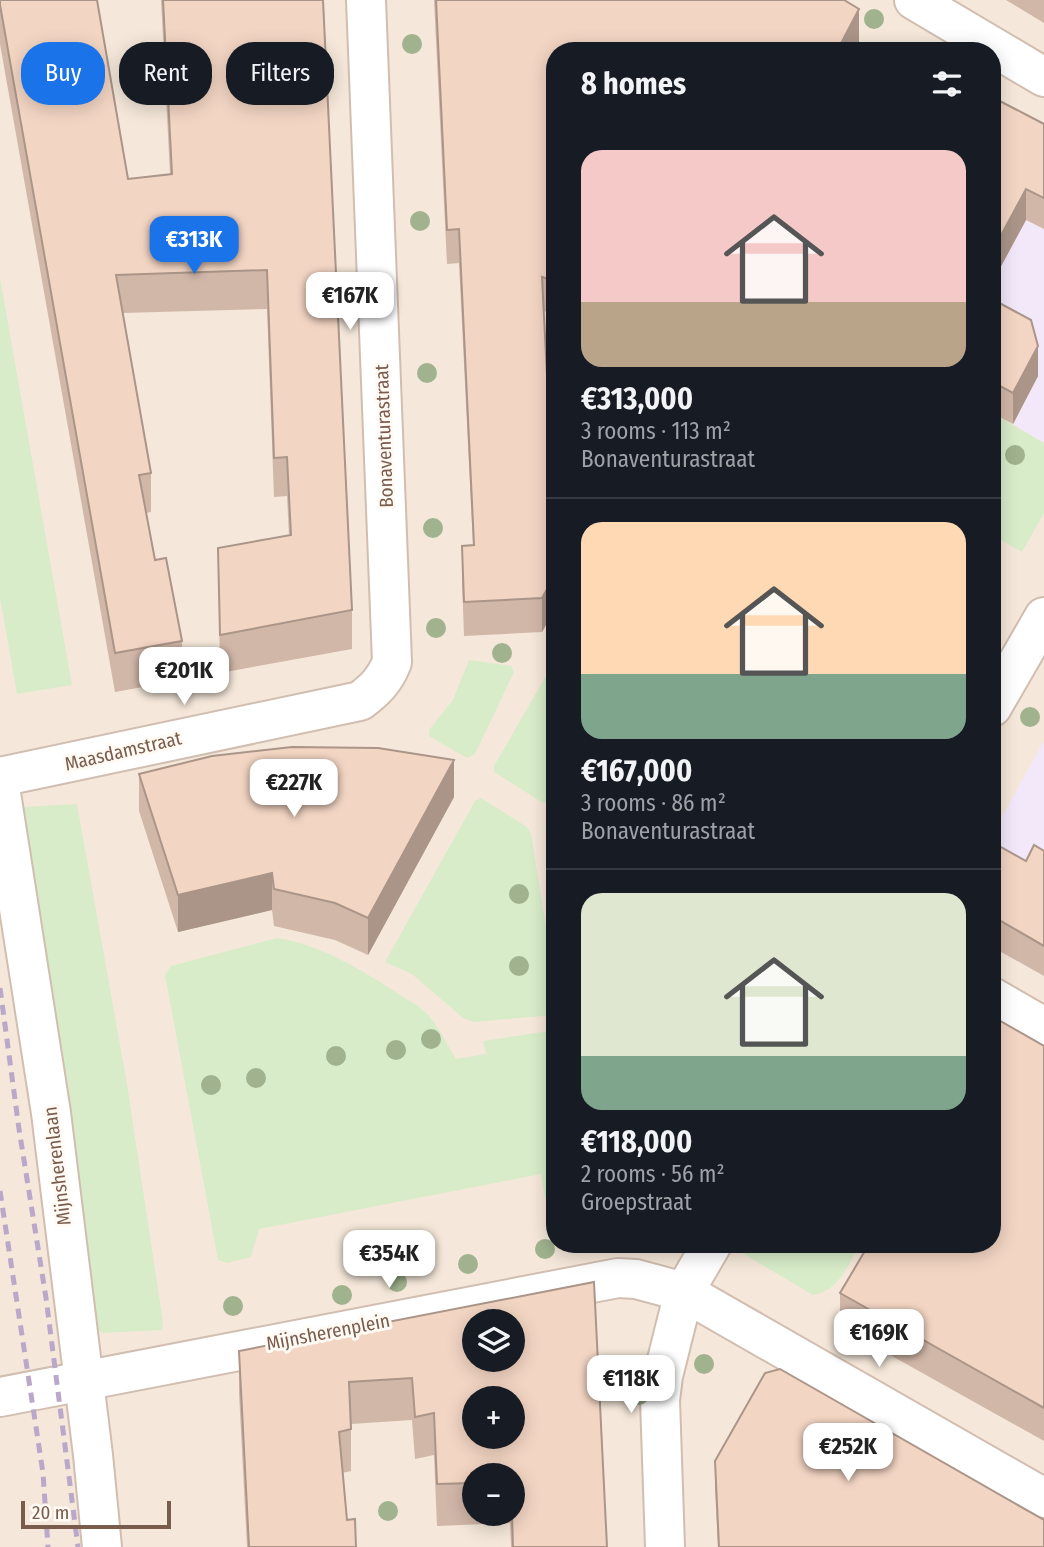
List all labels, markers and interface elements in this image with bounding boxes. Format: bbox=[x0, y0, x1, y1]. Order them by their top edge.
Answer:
chip: Buy bbox=[21, 42, 105, 105]
chip: Rent bbox=[119, 42, 212, 105]
chip: Filters bbox=[226, 42, 334, 105]
icon: filters bbox=[928, 65, 966, 103]
text: 8 homes bbox=[581, 66, 686, 102]
icon: home bbox=[711, 196, 837, 322]
pin: €313K bbox=[145, 216, 243, 276]
text: €313K bbox=[166, 225, 222, 253]
pin: €167K bbox=[301, 272, 399, 332]
text: €167K bbox=[322, 281, 378, 309]
street label: Bonaventurastraat bbox=[370, 363, 398, 508]
text: €313,000 bbox=[581, 381, 693, 417]
text: 3 rooms · 113 m² bbox=[581, 417, 731, 445]
text: Bonaventurastraat bbox=[581, 445, 755, 473]
icon: home bbox=[711, 568, 837, 694]
pin: €201K bbox=[135, 648, 233, 707]
text: €201K bbox=[155, 656, 213, 684]
street label: Maasdamstraat bbox=[62, 726, 184, 776]
text: €167,000 bbox=[581, 753, 692, 789]
pin: €227K bbox=[245, 760, 343, 819]
text: €227K bbox=[266, 768, 322, 796]
text: 3 rooms · 86 m² bbox=[581, 789, 726, 817]
text: Bonaventurastraat bbox=[581, 817, 755, 845]
icon: home bbox=[711, 939, 837, 1065]
street label: Mijnsherenlaan bbox=[38, 1105, 76, 1227]
text: €118,000 bbox=[581, 1124, 692, 1160]
text: 2 rooms · 56 m² bbox=[581, 1160, 725, 1188]
text: Groepstraat bbox=[581, 1188, 692, 1216]
pin: €354K bbox=[340, 1230, 438, 1290]
text: €354K bbox=[359, 1239, 419, 1267]
street label: Mijnsherenplein bbox=[264, 1309, 392, 1355]
map controls bbox=[462, 1309, 525, 1526]
button: layers bbox=[462, 1309, 525, 1372]
pin: €169K bbox=[830, 1310, 928, 1369]
text: €169K bbox=[850, 1318, 908, 1346]
pin: €118K bbox=[582, 1356, 680, 1415]
text: €118K bbox=[603, 1364, 659, 1392]
button: + bbox=[462, 1386, 525, 1449]
pin: €252K bbox=[799, 1424, 897, 1483]
text: €252K bbox=[819, 1432, 877, 1460]
button: − bbox=[462, 1463, 525, 1526]
scale bar bbox=[21, 1498, 172, 1530]
text: 20 m bbox=[32, 1501, 69, 1524]

